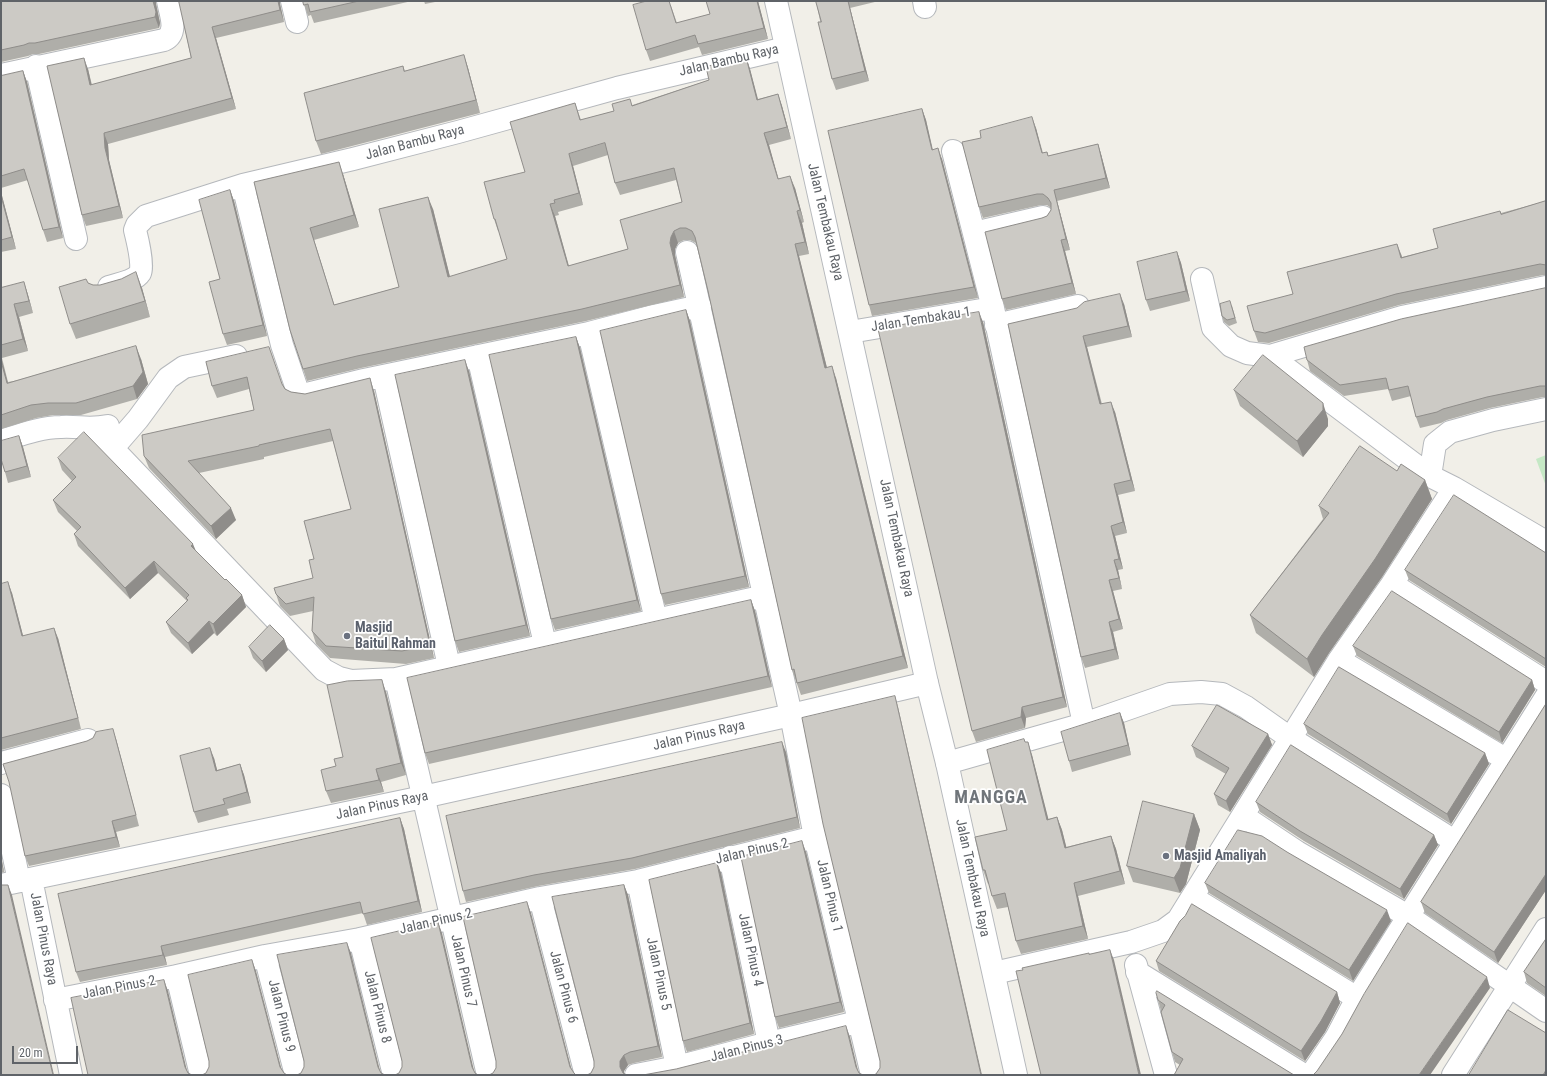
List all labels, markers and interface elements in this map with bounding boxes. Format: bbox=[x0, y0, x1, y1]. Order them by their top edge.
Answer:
street label: Jalan Bambu Raya bbox=[678, 41, 780, 81]
street label: Jalan Bambu Raya bbox=[364, 122, 466, 164]
street label: Jalan Tembakau Raya bbox=[803, 162, 847, 282]
street label: Jalan Tembakau 1 bbox=[870, 304, 972, 336]
street label: Jalan Tembakau Raya bbox=[875, 477, 917, 599]
place label: Masjid Baitul Rahman bbox=[355, 620, 436, 652]
marker: Masjid Baitul Rahman bbox=[342, 631, 352, 641]
street label: Jalan Pinus Raya bbox=[651, 717, 747, 755]
district label: MANGGA bbox=[954, 787, 1028, 809]
street label: Jalan Pinus Raya bbox=[334, 788, 430, 824]
street label: Jalan Tembakau Raya bbox=[951, 817, 993, 939]
street label: Jalan Pinus 2 bbox=[714, 835, 790, 869]
place label: Masjid Amaliyah bbox=[1174, 848, 1266, 864]
marker: Masjid Amaliyah bbox=[1161, 851, 1171, 861]
street label: Jalan Pinus 1 bbox=[812, 858, 846, 934]
street label: Jalan Pinus Raya bbox=[26, 891, 60, 987]
street label: Jalan Pinus 2 bbox=[398, 905, 474, 939]
street label: Jalan Pinus 4 bbox=[734, 912, 766, 988]
street label: Jalan Pinus 7 bbox=[446, 933, 480, 1009]
street label: Jalan Pinus 5 bbox=[642, 936, 674, 1012]
street label: Jalan Pinus 6 bbox=[545, 949, 581, 1025]
street label: Jalan Pinus 8 bbox=[360, 969, 394, 1045]
street label: Jalan Pinus 2 bbox=[81, 973, 157, 1003]
street label: Jalan Pinus 9 bbox=[264, 978, 298, 1054]
street label: Jalan Pinus 3 bbox=[709, 1032, 785, 1066]
scale bar bbox=[14, 1038, 80, 1064]
text: 20 m bbox=[19, 1046, 43, 1060]

